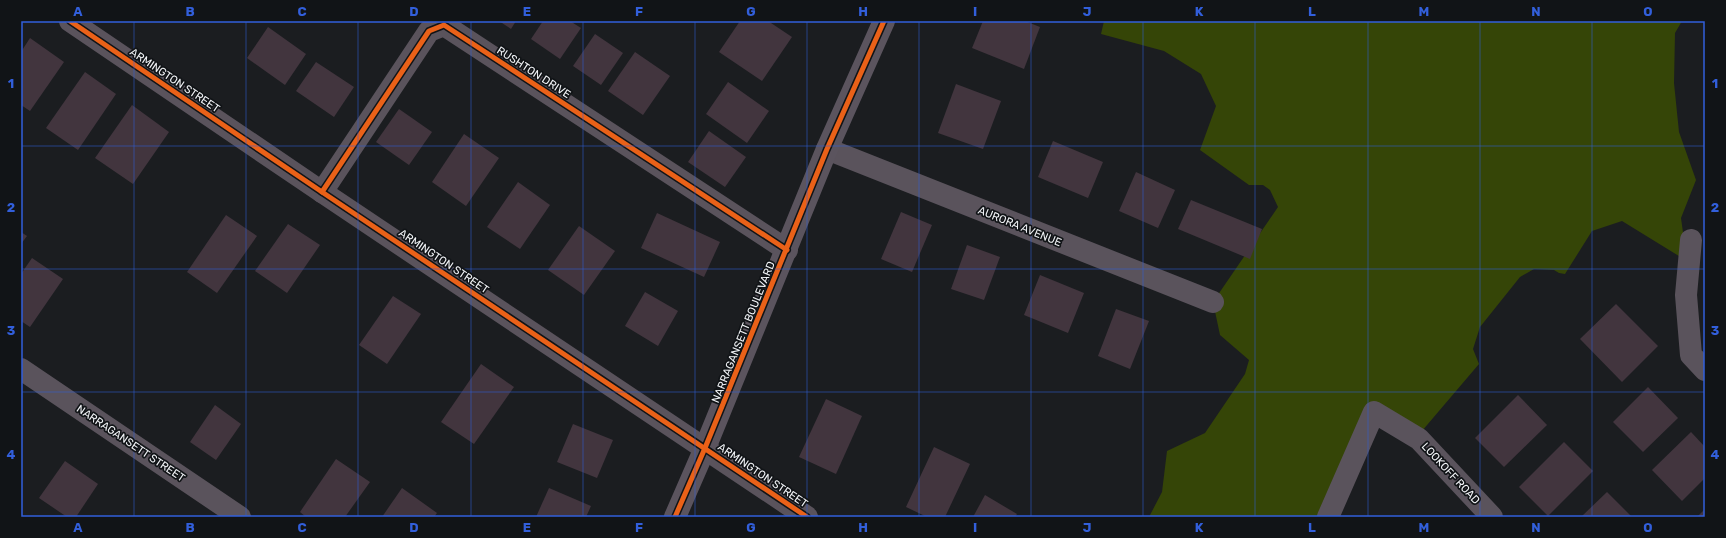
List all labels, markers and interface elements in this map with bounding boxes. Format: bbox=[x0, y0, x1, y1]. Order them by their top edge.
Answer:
text: A bbox=[73, 4, 83, 19]
text: B bbox=[185, 4, 195, 19]
text: C bbox=[297, 4, 307, 19]
text: D bbox=[409, 4, 419, 19]
text: E bbox=[523, 4, 531, 19]
text: F bbox=[635, 4, 643, 19]
text: G bbox=[746, 4, 756, 19]
text: H bbox=[858, 4, 868, 19]
text: I bbox=[973, 4, 977, 19]
text: J bbox=[1083, 4, 1091, 19]
text: K bbox=[1195, 4, 1204, 19]
text: L bbox=[1308, 4, 1316, 19]
text: M bbox=[1419, 4, 1429, 19]
text: N bbox=[1531, 4, 1541, 19]
text: O bbox=[1643, 4, 1653, 19]
street label: RUSHTON DRIVE bbox=[494, 44, 573, 101]
street label: ARMINGTON STREET bbox=[127, 46, 223, 116]
text: 1 bbox=[8, 76, 14, 91]
text: 1 bbox=[1712, 76, 1718, 91]
text: 2 bbox=[7, 200, 15, 215]
text: 2 bbox=[1711, 200, 1719, 215]
street label: AURORA AVENUE bbox=[976, 204, 1064, 249]
street label: ARMINGTON STREET bbox=[396, 227, 492, 297]
street label: NARRAGANSETT BOULEVARD bbox=[709, 259, 778, 405]
text: 3 bbox=[7, 323, 16, 338]
text: 3 bbox=[1711, 323, 1720, 338]
street label: NARRAGANSETT STREET bbox=[74, 402, 188, 485]
street label: LOOKOFF ROAD bbox=[1419, 440, 1482, 507]
street label: ARMINGTON STREET bbox=[715, 441, 811, 511]
text: 4 bbox=[7, 447, 16, 462]
text: 4 bbox=[1711, 447, 1720, 462]
text: A bbox=[73, 520, 83, 535]
text: B bbox=[185, 520, 195, 535]
text: C bbox=[297, 520, 307, 535]
text: D bbox=[409, 520, 419, 535]
text: E bbox=[523, 520, 531, 535]
text: F bbox=[635, 520, 643, 535]
text: G bbox=[746, 520, 756, 535]
text: H bbox=[858, 520, 868, 535]
text: I bbox=[973, 520, 977, 535]
text: J bbox=[1083, 520, 1091, 535]
text: K bbox=[1195, 520, 1204, 535]
text: L bbox=[1308, 520, 1316, 535]
text: M bbox=[1419, 520, 1429, 535]
text: N bbox=[1531, 520, 1541, 535]
text: O bbox=[1643, 520, 1653, 535]

